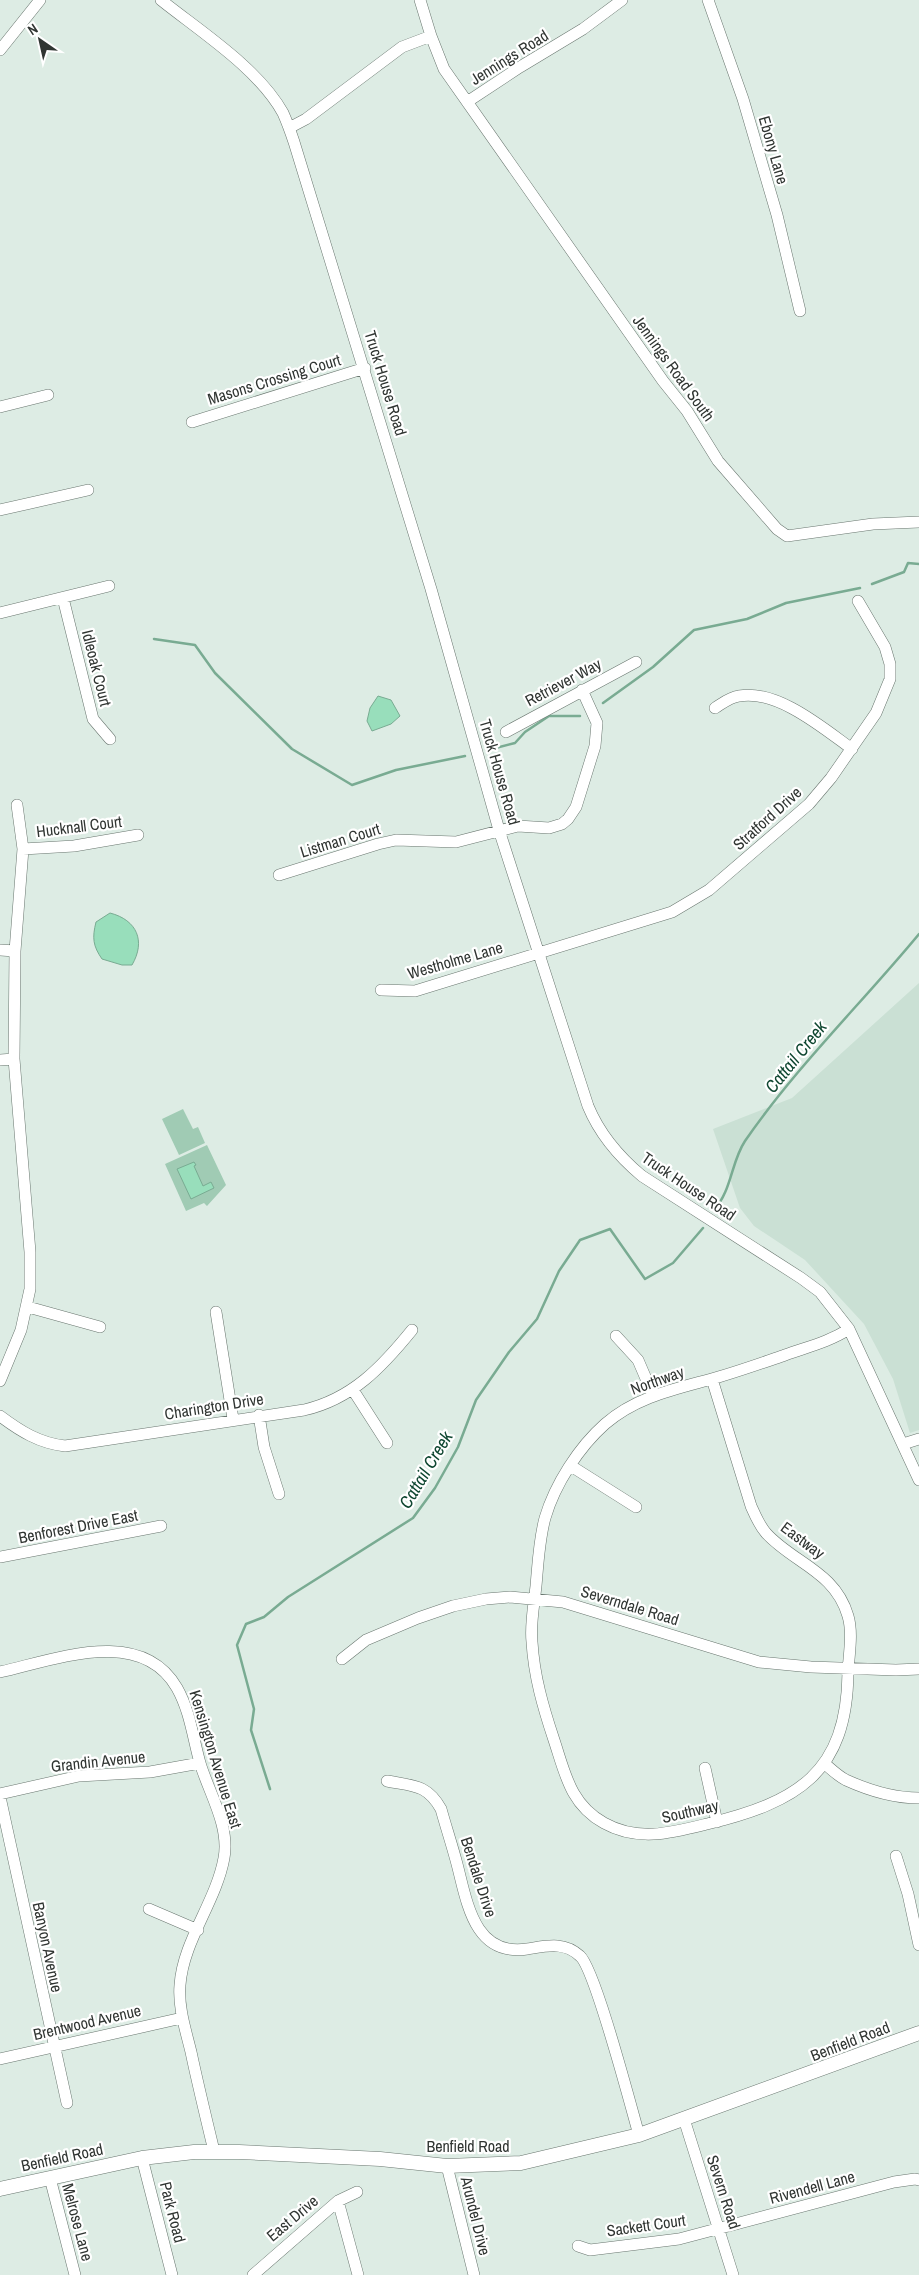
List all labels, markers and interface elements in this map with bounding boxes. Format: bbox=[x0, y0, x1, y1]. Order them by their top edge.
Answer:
north arrow bbox=[15, 15, 65, 65]
text: N bbox=[24, 19, 41, 39]
street label: Jennings Road bbox=[466, 24, 552, 90]
street label: Ebony Lane bbox=[754, 113, 794, 187]
street label: Jennings Road South bbox=[628, 310, 720, 426]
street label: Truck House Road bbox=[360, 328, 412, 438]
street label: Masons Crossing Court bbox=[205, 348, 343, 410]
street label: Idleoak Court bbox=[77, 627, 117, 709]
street label: Retriever Way bbox=[521, 653, 605, 711]
street label: Truck House Road bbox=[474, 717, 526, 827]
street label: Stratford Drive bbox=[728, 781, 806, 855]
street label: Hucknall Court bbox=[35, 810, 123, 842]
street label: Listman Court bbox=[297, 817, 383, 863]
street label: Westholme Lane bbox=[405, 936, 505, 984]
water label: Cattail Creek bbox=[759, 1015, 833, 1098]
street label: Truck House Road bbox=[638, 1146, 740, 1226]
street label: Northway bbox=[627, 1360, 687, 1400]
street label: Charington Drive bbox=[163, 1387, 265, 1425]
water label: Cattail Creek bbox=[393, 1426, 459, 1513]
street label: Benforest Drive East bbox=[16, 1504, 140, 1548]
street label: Eastway bbox=[777, 1516, 830, 1564]
street label: Severndale Road bbox=[578, 1580, 682, 1630]
street label: Kensington Avenue East bbox=[185, 1687, 248, 1831]
street label: Grandin Avenue bbox=[50, 1745, 146, 1777]
street label: Southway bbox=[659, 1794, 721, 1828]
street label: Bendale Drive bbox=[456, 1834, 502, 1920]
street label: Banyon Avenue bbox=[28, 1900, 68, 1994]
street label: Brentwood Avenue bbox=[31, 1999, 143, 2045]
street label: Benfield Road bbox=[807, 2016, 893, 2066]
street label: Benfield Road bbox=[426, 2135, 510, 2157]
street label: Benfield Road bbox=[19, 2138, 105, 2176]
street label: Severn Road bbox=[702, 2152, 746, 2232]
street label: Rivendell Lane bbox=[767, 2165, 857, 2209]
street label: Arundel Drive bbox=[455, 2173, 496, 2258]
street label: Park Road bbox=[155, 2179, 191, 2245]
street label: Melrose Lane bbox=[57, 2181, 99, 2263]
street label: East Drive bbox=[261, 2190, 323, 2246]
street label: Sackett Court bbox=[605, 2209, 687, 2241]

